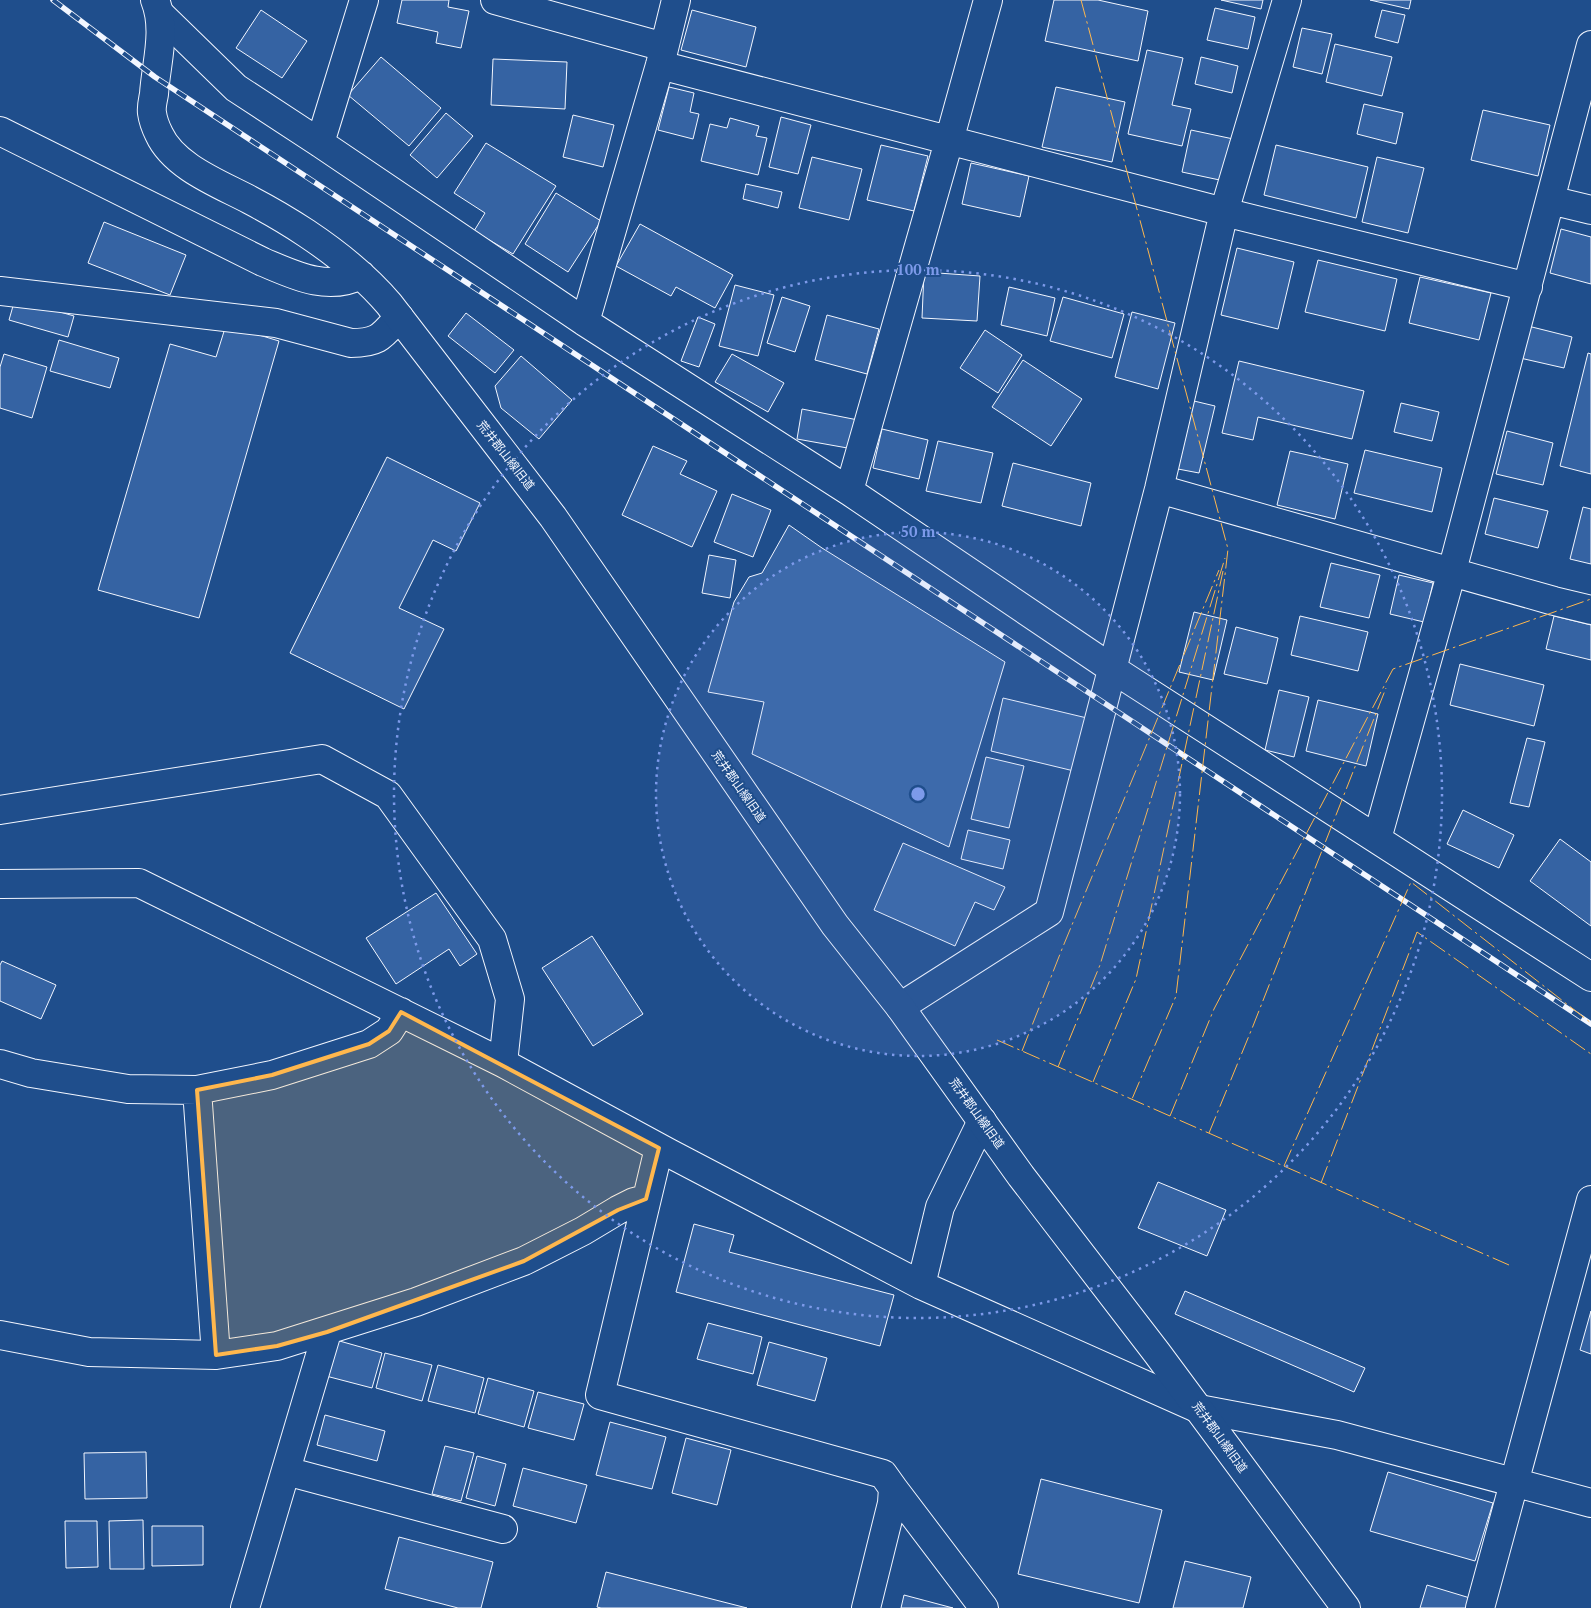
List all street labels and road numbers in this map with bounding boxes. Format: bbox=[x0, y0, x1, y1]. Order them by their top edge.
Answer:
street label: 荒井郡山線旧道 bbox=[474, 417, 538, 493]
street label: 荒井郡山線旧道 bbox=[709, 747, 769, 825]
street label: 荒井郡山線旧道 bbox=[946, 1075, 1008, 1151]
street label: 荒井郡山線旧道 bbox=[1189, 1399, 1251, 1475]

